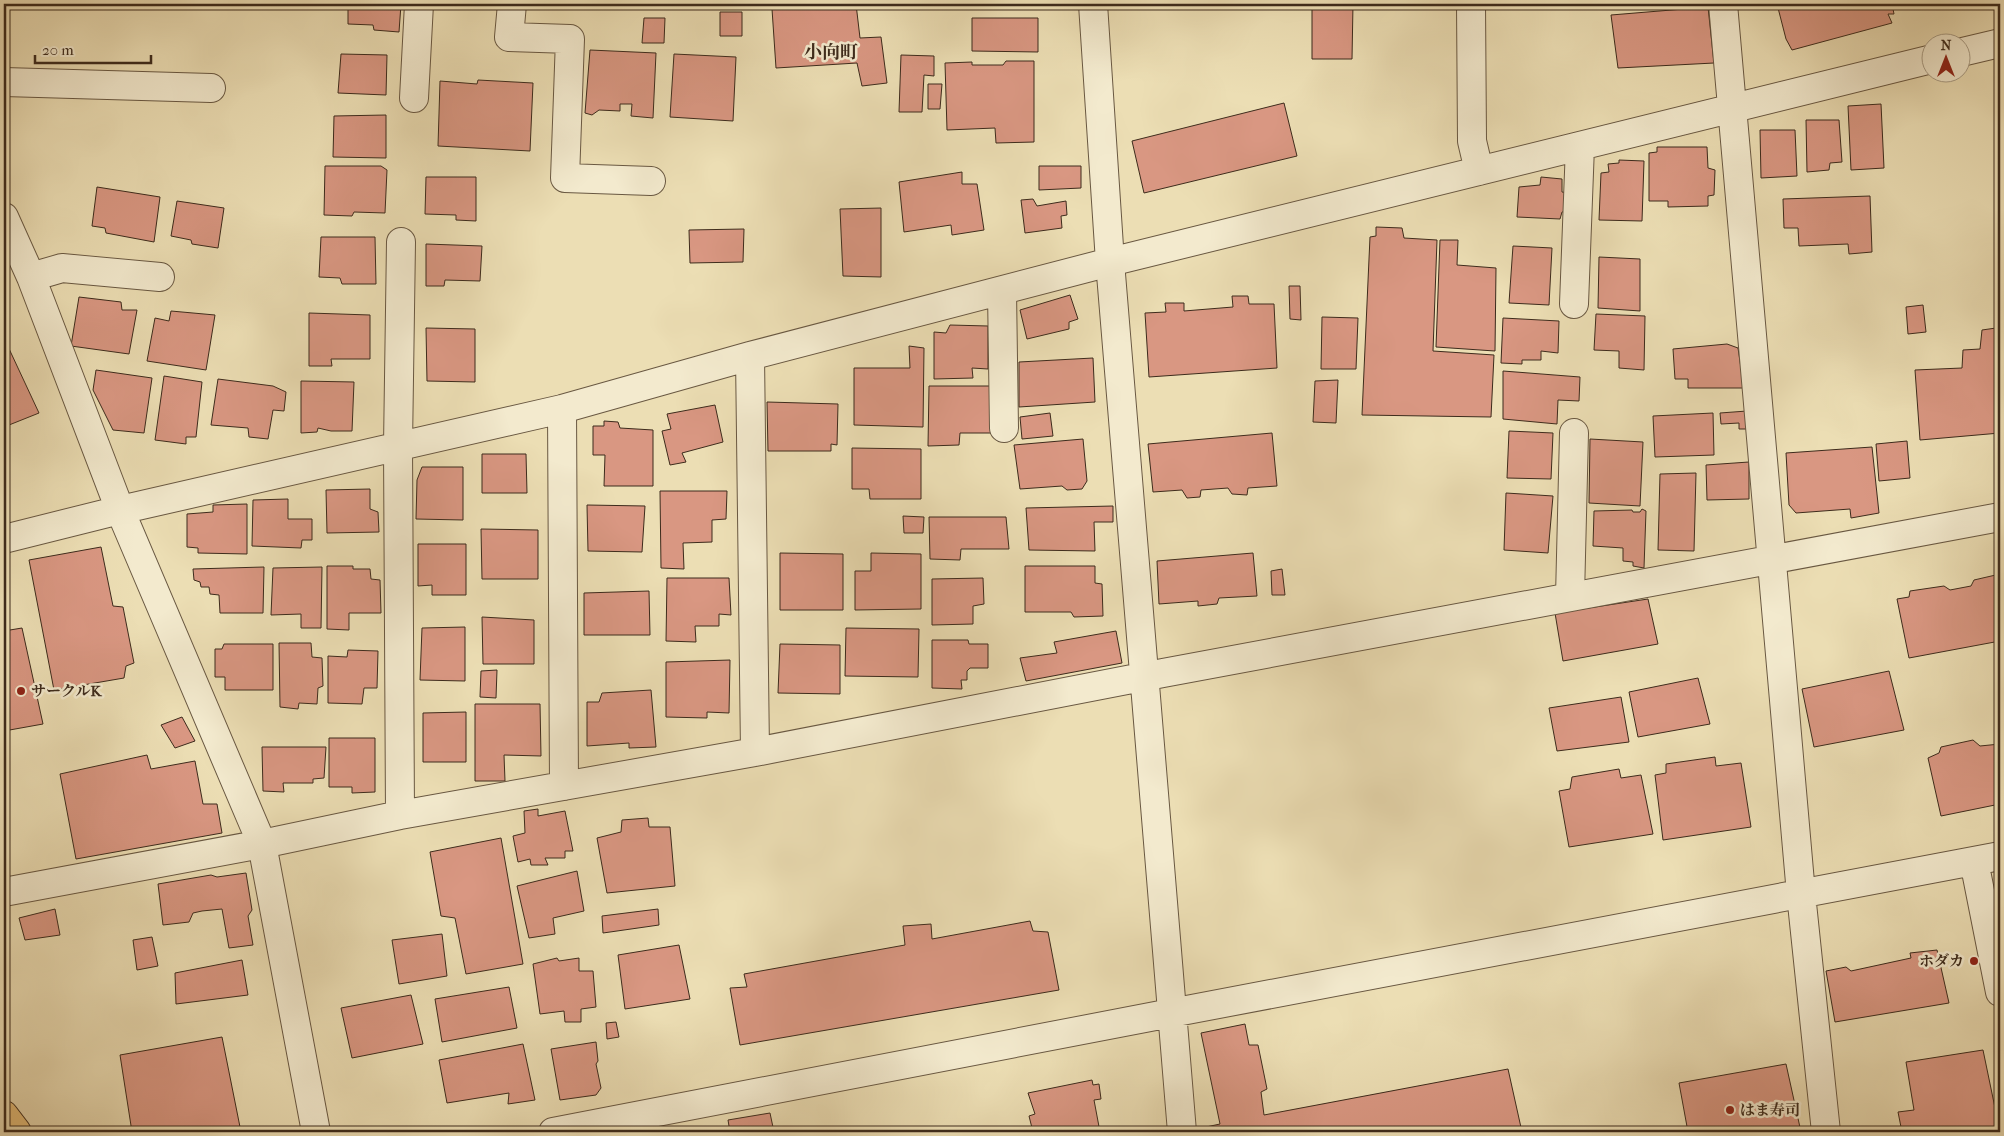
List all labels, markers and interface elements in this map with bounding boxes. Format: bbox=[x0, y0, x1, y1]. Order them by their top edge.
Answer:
scale bar bbox=[35, 32, 151, 64]
north arrow bbox=[1922, 32, 1972, 82]
text: N bbox=[1941, 37, 1952, 54]
text: 20 m bbox=[42, 41, 74, 59]
district label: 小向町 bbox=[804, 42, 858, 63]
place label: サークルK bbox=[31, 682, 103, 700]
marker: サークルK bbox=[15, 685, 27, 697]
place label: ホダカ bbox=[1919, 952, 1964, 970]
marker: ホダカ bbox=[1968, 955, 1980, 967]
place label: はま寿司 bbox=[1740, 1101, 1800, 1119]
marker: はま寿司 bbox=[1724, 1104, 1736, 1116]

